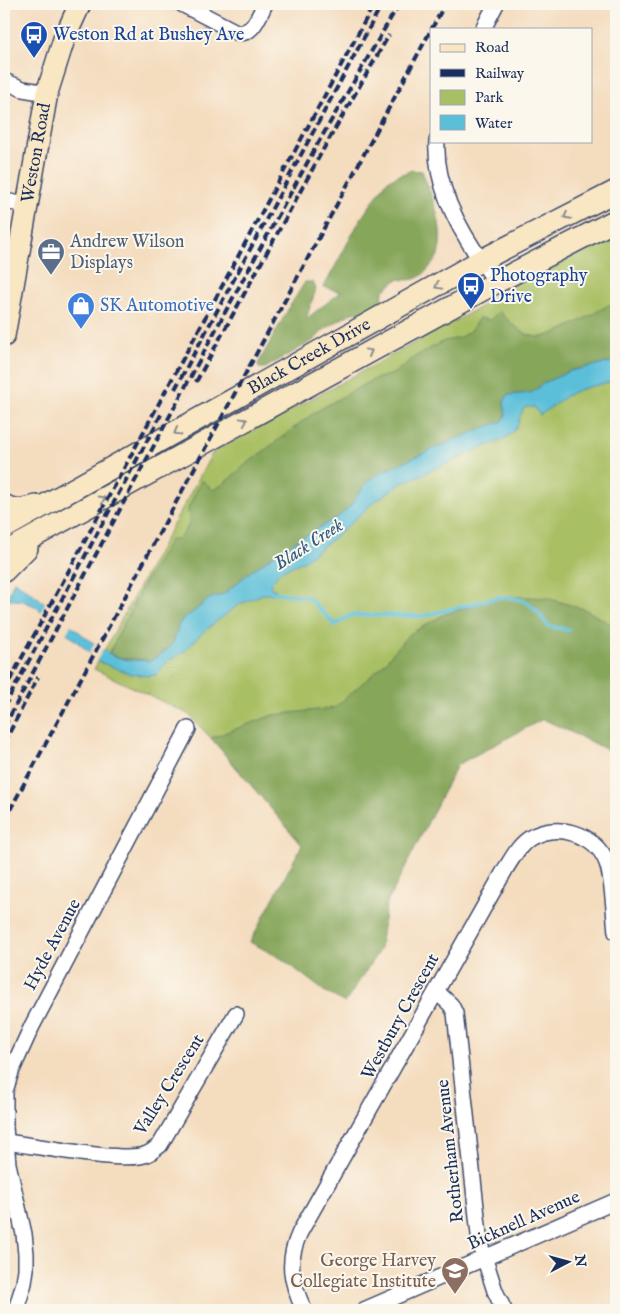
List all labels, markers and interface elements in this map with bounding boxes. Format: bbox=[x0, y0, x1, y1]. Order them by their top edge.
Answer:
bus stop icon: Weston Rd at Bushey Ave bbox=[19, 20, 49, 59]
place label: Weston Rd at Bushey Ave bbox=[53, 24, 244, 47]
legend bbox=[430, 28, 592, 142]
text: Road bbox=[475, 38, 510, 57]
text: Railway bbox=[475, 64, 525, 83]
text: Park bbox=[475, 88, 505, 107]
street label: Weston Road bbox=[16, 101, 57, 205]
text: Water bbox=[475, 114, 513, 133]
one-way arrow bbox=[563, 210, 572, 220]
place label: Andrew Wilson Displays bbox=[69, 231, 185, 275]
office icon: Andrew Wilson Displays bbox=[36, 237, 66, 276]
place label: Photography Drive bbox=[490, 265, 588, 309]
bus stop icon: Photography Drive bbox=[456, 271, 486, 310]
one-way arrow bbox=[435, 280, 444, 290]
shop icon: SK Automotive bbox=[66, 291, 96, 330]
place label: SK Automotive bbox=[100, 295, 214, 318]
street label: Black Creek Drive bbox=[244, 313, 375, 400]
one-way arrow bbox=[364, 348, 373, 358]
one-way arrow bbox=[239, 417, 248, 427]
one-way arrow bbox=[174, 425, 183, 435]
one-way arrow bbox=[96, 495, 105, 505]
water label: Black Creek bbox=[270, 514, 348, 576]
street label: Hyde Avenue bbox=[19, 895, 87, 995]
street label: Westbury Crescent bbox=[357, 950, 445, 1084]
street label: Valley Crescent bbox=[129, 1030, 210, 1141]
street label: Rotherham Avenue bbox=[432, 1078, 470, 1224]
street label: Bicknell Avenue bbox=[464, 1186, 584, 1256]
north arrow bbox=[542, 1236, 592, 1286]
place label: George Harvey Collegiate Institute bbox=[290, 1250, 436, 1294]
text: N bbox=[570, 1253, 590, 1268]
school or university icon: George Harvey Collegiate Institute bbox=[440, 1256, 470, 1295]

